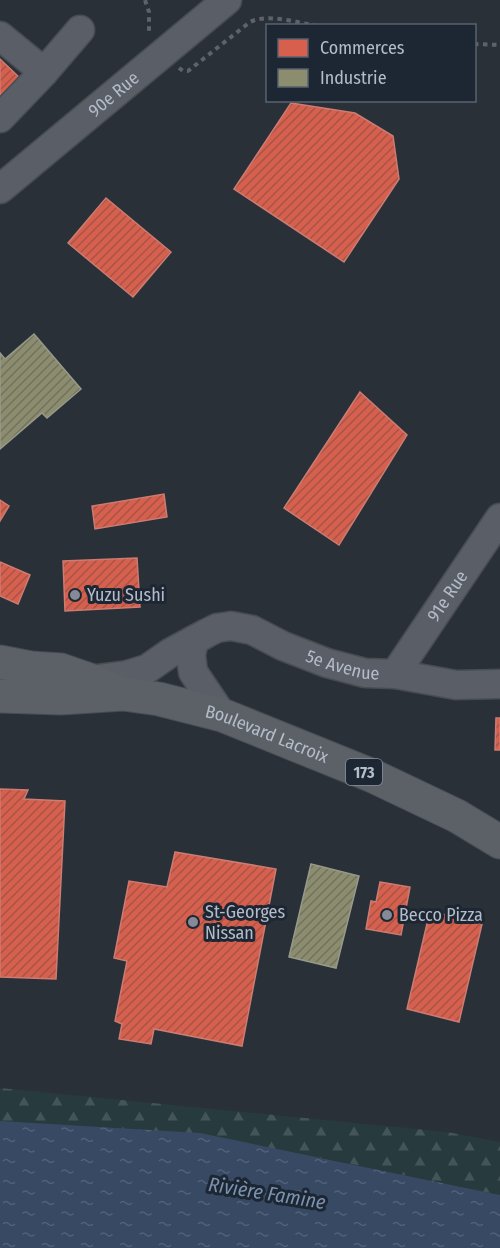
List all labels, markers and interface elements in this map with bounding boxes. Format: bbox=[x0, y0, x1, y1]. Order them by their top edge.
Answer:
legend bbox=[266, 24, 476, 102]
text: Commerces bbox=[320, 37, 405, 59]
street label: 90e Rue bbox=[84, 67, 144, 122]
text: Industrie bbox=[320, 67, 387, 89]
street label: 91e Rue bbox=[423, 566, 473, 626]
place label: Yuzu Sushi bbox=[87, 584, 165, 606]
marker: Yuzu Sushi bbox=[68, 588, 82, 602]
street label: 5e Avenue bbox=[303, 645, 380, 684]
street label: Boulevard Lacroix bbox=[203, 700, 332, 768]
road number: 173 bbox=[346, 759, 382, 785]
place label: St-Georges Nissan bbox=[205, 901, 286, 944]
place label: Becco Pizza bbox=[399, 904, 483, 926]
marker: Becco Pizza bbox=[380, 908, 394, 922]
marker: St-Georges Nissan bbox=[186, 915, 200, 929]
water label: Rivière Famine bbox=[207, 1172, 328, 1214]

